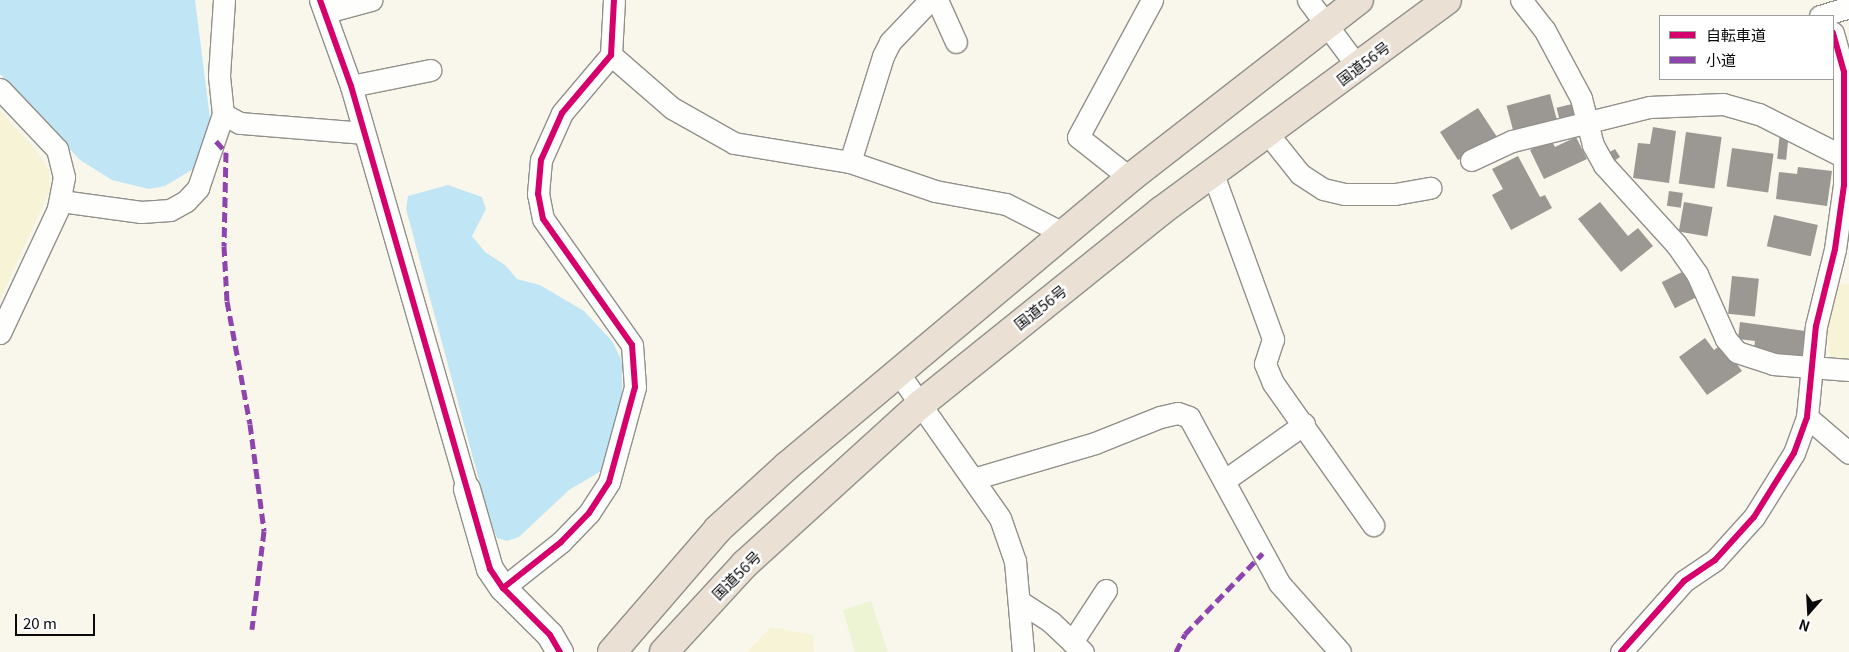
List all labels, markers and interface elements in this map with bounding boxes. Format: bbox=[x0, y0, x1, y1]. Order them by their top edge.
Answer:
legend bbox=[1659, 15, 1834, 80]
text: 自転車道 bbox=[1706, 24, 1766, 45]
street label: 国道56号 bbox=[1333, 37, 1393, 89]
text: 小道 bbox=[1706, 49, 1736, 70]
street label: 国道56号 bbox=[1010, 281, 1070, 333]
street label: 国道56号 bbox=[708, 547, 764, 603]
north arrow bbox=[1784, 587, 1834, 637]
scale bar bbox=[18, 604, 98, 636]
text: 20 m bbox=[23, 612, 57, 633]
text: N bbox=[1796, 615, 1812, 637]

